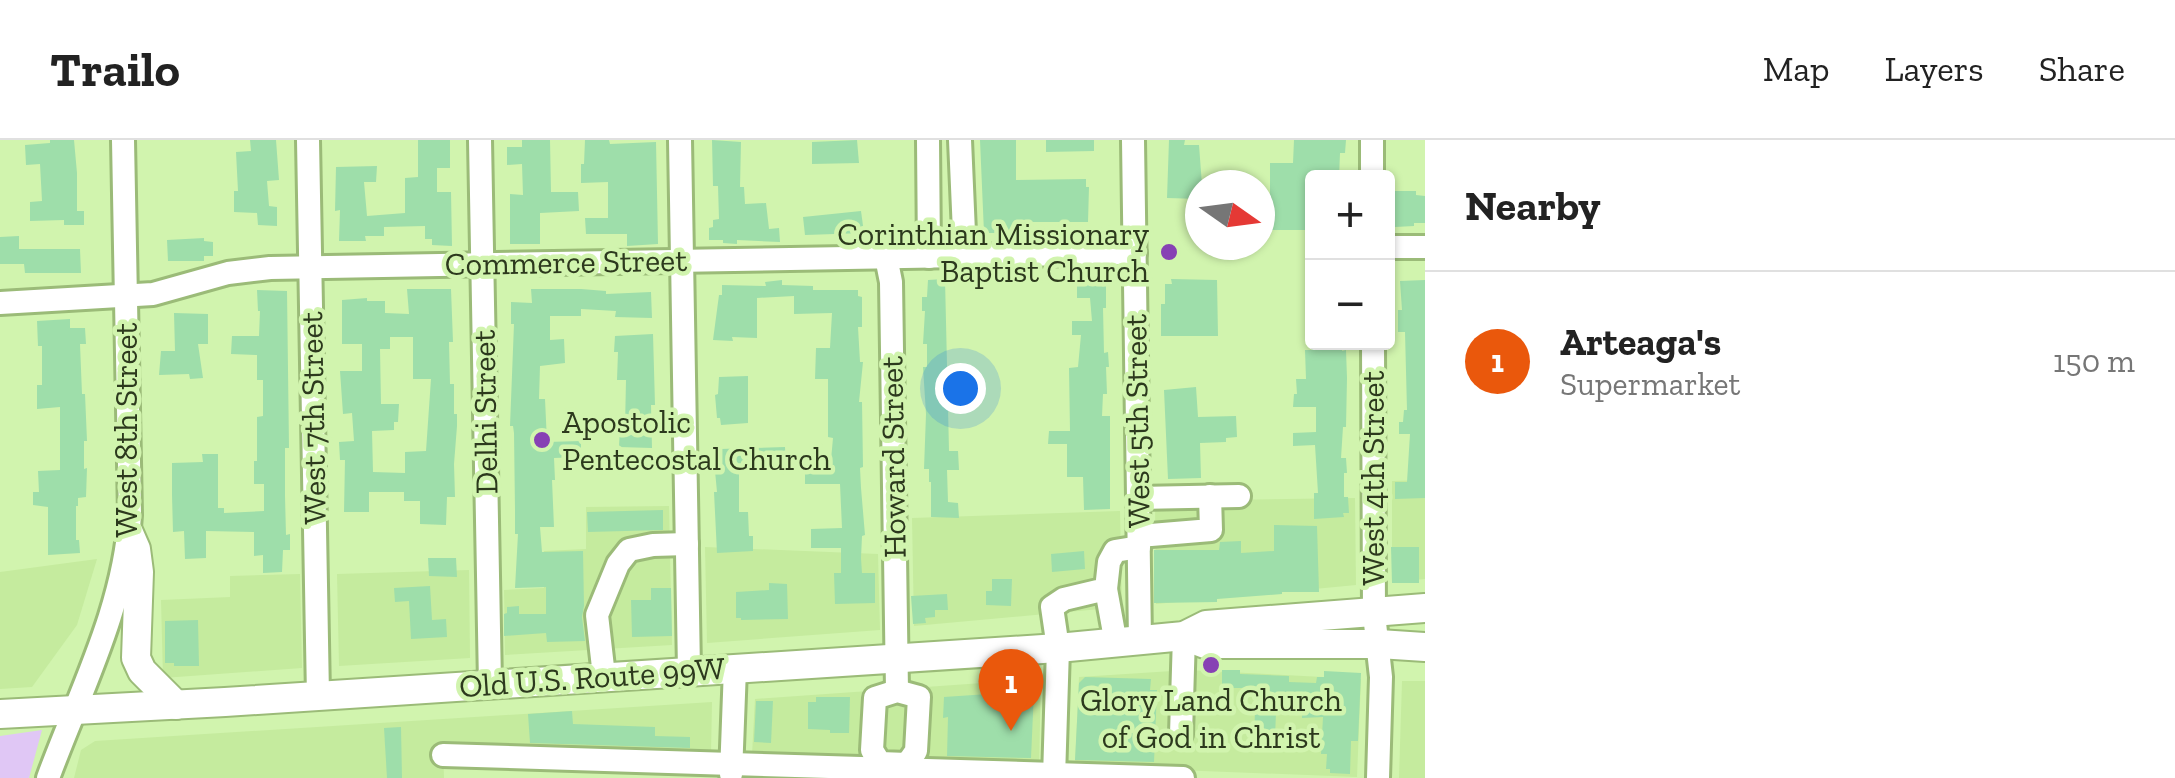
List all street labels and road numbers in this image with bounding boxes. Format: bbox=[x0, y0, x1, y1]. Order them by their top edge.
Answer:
street label: Commerce Street bbox=[445, 241, 688, 283]
street label: West 7th Street bbox=[292, 311, 334, 525]
street label: West 5th Street bbox=[1116, 314, 1158, 528]
street label: West 8th Street bbox=[107, 322, 145, 537]
street label: Delhi Street bbox=[465, 329, 505, 495]
street label: Howard Street bbox=[872, 356, 914, 558]
street label: West 4th Street bbox=[1354, 370, 1392, 585]
street label: Old U.S. Route 99W bbox=[458, 649, 726, 705]

